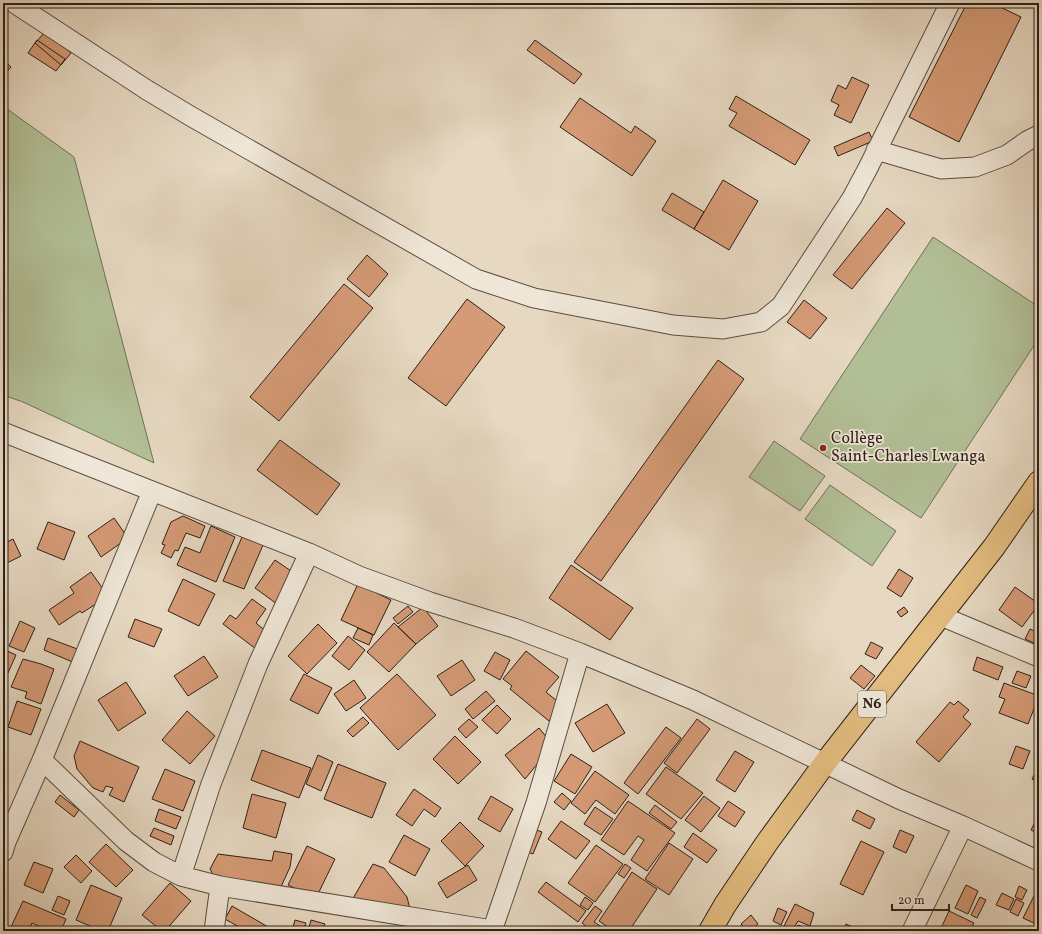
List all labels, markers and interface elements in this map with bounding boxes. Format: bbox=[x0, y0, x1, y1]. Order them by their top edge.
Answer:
place label: Collège Saint-Charles Lwanga bbox=[831, 428, 985, 468]
marker: Collège Saint-Charles Lwanga bbox=[818, 443, 828, 453]
road number: N6 bbox=[858, 691, 886, 717]
scale bar bbox=[892, 886, 949, 912]
text: 20 m bbox=[898, 893, 925, 909]

